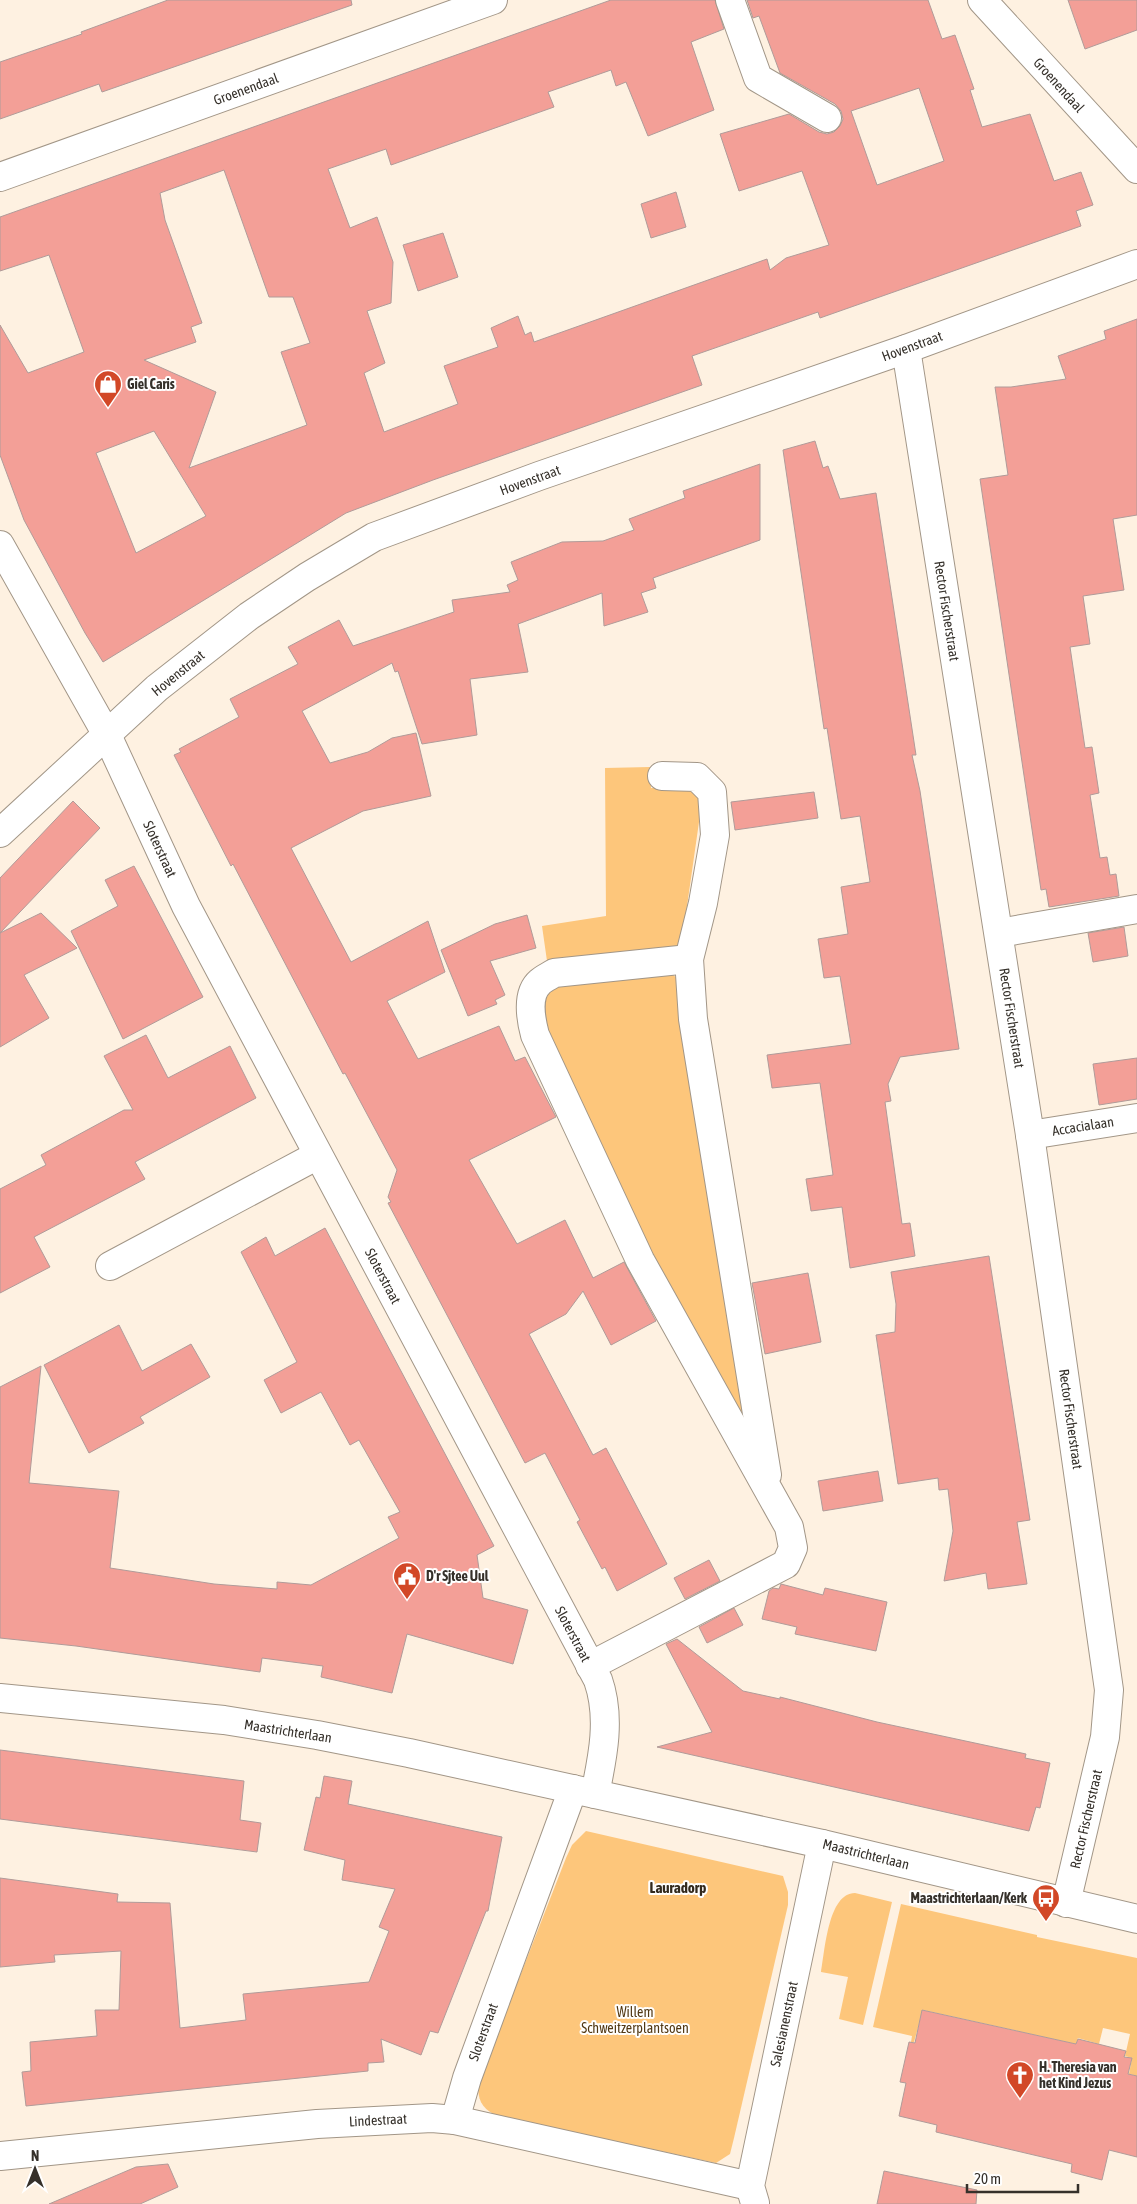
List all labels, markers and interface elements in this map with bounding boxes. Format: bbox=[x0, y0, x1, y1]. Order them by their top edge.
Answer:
street label: Groenendaal bbox=[1030, 54, 1088, 116]
street label: Groenendaal bbox=[211, 70, 281, 108]
street label: Hovenstraat bbox=[880, 328, 944, 364]
shop icon: Giel Caris bbox=[93, 369, 123, 408]
place label: Giel Caris bbox=[127, 376, 175, 392]
street label: Hovenstraat bbox=[498, 462, 562, 498]
street label: Rector Fischerstraat bbox=[931, 560, 963, 662]
street label: Hovenstraat bbox=[148, 647, 208, 699]
street label: Sloterstraat bbox=[140, 818, 180, 880]
street label: Rector Fischerstraat bbox=[996, 967, 1028, 1069]
street label: Accacialaan bbox=[1051, 1113, 1115, 1139]
street label: Sloterstraat bbox=[362, 1246, 404, 1306]
street label: Rector Fischerstraat bbox=[1056, 1368, 1086, 1470]
public building icon: D'r Sjtee Uul bbox=[392, 1561, 422, 1600]
place label: D'r Sjtee Uul bbox=[426, 1568, 489, 1584]
street label: Sloterstraat bbox=[552, 1604, 594, 1664]
street label: Maastrichterlaan bbox=[243, 1716, 333, 1746]
street label: Rector Fischerstraat bbox=[1067, 1768, 1105, 1870]
street label: Maastrichterlaan bbox=[821, 1836, 911, 1872]
district label: Lauradorp bbox=[650, 1879, 706, 1896]
bus stop icon: Maastrichterlaan/Kerk bbox=[1031, 1883, 1061, 1922]
place label: Maastrichterlaan/Kerk bbox=[910, 1890, 1028, 1906]
street label: Salesianenstraat bbox=[767, 1980, 801, 2068]
street label: Sloterstraat bbox=[465, 2001, 501, 2063]
park label: Willem Schweitzerplantsoen bbox=[581, 2004, 689, 2036]
place label: H. Theresia van het Kind Jezus bbox=[1039, 2059, 1117, 2091]
church icon: H. Theresia van het Kind Jezus bbox=[1005, 2060, 1035, 2099]
street label: Lindestraat bbox=[348, 2110, 408, 2130]
north arrow bbox=[10, 2144, 60, 2194]
text: N bbox=[31, 2148, 39, 2164]
scale bar bbox=[967, 2162, 1078, 2194]
text: 20 m bbox=[974, 2170, 1001, 2187]

